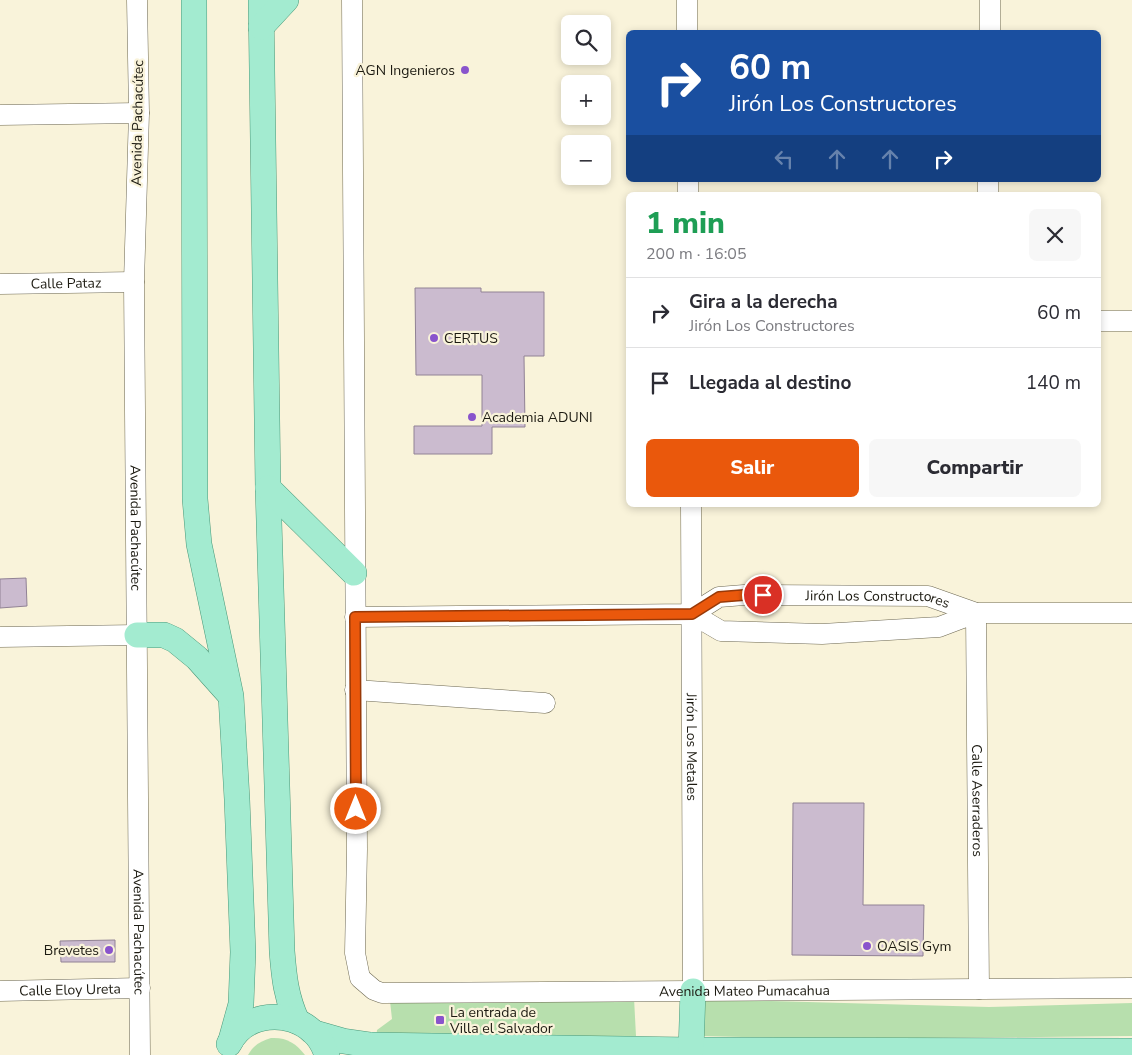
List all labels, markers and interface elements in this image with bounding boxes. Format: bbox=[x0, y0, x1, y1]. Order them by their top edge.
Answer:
map controls bbox=[561, 15, 611, 185]
button: search bbox=[561, 15, 611, 65]
text: 60 m bbox=[729, 44, 811, 91]
icon: right bbox=[646, 50, 711, 115]
street label: Avenida Pachacútec bbox=[127, 60, 148, 186]
place label: AGN Ingenieros bbox=[356, 61, 455, 80]
marker: AGN Ingenieros bbox=[459, 64, 471, 76]
button: + bbox=[561, 75, 611, 125]
text: Jirón Los Constructores bbox=[729, 89, 957, 119]
button: − bbox=[561, 135, 611, 185]
icon: left bbox=[770, 145, 798, 173]
icon: ahead bbox=[823, 145, 851, 173]
icon: ahead bbox=[876, 145, 904, 173]
icon: right bbox=[929, 145, 957, 173]
text: 1 min bbox=[646, 203, 725, 244]
button: close bbox=[1029, 209, 1081, 261]
text: 200 m · 16:05 bbox=[646, 243, 747, 265]
street label: Calle Pataz bbox=[31, 273, 102, 294]
text: Gira a la derecha bbox=[689, 289, 838, 315]
icon: right bbox=[646, 299, 674, 327]
text: 60 m bbox=[1037, 300, 1081, 326]
text: Jirón Los Constructores bbox=[689, 315, 855, 337]
place label: CERTUS bbox=[444, 329, 498, 348]
marker: CERTUS bbox=[428, 332, 440, 344]
icon: arrive bbox=[646, 369, 674, 397]
text: Llegada al destino bbox=[689, 370, 851, 396]
text: 140 m bbox=[1026, 370, 1081, 396]
place label: Academia ADUNI bbox=[482, 408, 593, 427]
marker: Academia ADUNI bbox=[466, 411, 478, 423]
button: Salir bbox=[646, 439, 859, 497]
button: Compartir bbox=[869, 439, 1081, 497]
street label: Avenida Pachacútec bbox=[125, 465, 145, 591]
pin bbox=[742, 574, 784, 616]
icon: arrive bbox=[749, 581, 777, 609]
street label: Jirón Los Constructores bbox=[804, 586, 953, 613]
street label: Jirón Los Metales bbox=[682, 692, 701, 801]
street label: Calle Aserraderos bbox=[967, 744, 987, 857]
position arrow bbox=[329, 782, 381, 834]
street label: Avenida Pachacútec bbox=[129, 869, 149, 995]
place label: OASIS Gym bbox=[877, 937, 951, 956]
marker: OASIS Gym bbox=[861, 940, 873, 952]
place label: Brevetes bbox=[44, 941, 99, 960]
marker: Brevetes bbox=[103, 944, 115, 956]
street label: Calle Eloy Ureta bbox=[19, 979, 121, 1001]
street label: Avenida Mateo Pumacahua bbox=[659, 981, 830, 1001]
place label: La entrada de Villa el Salvador bbox=[449, 1003, 553, 1038]
marker: La entrada de Villa el Salvador bbox=[434, 1014, 446, 1026]

